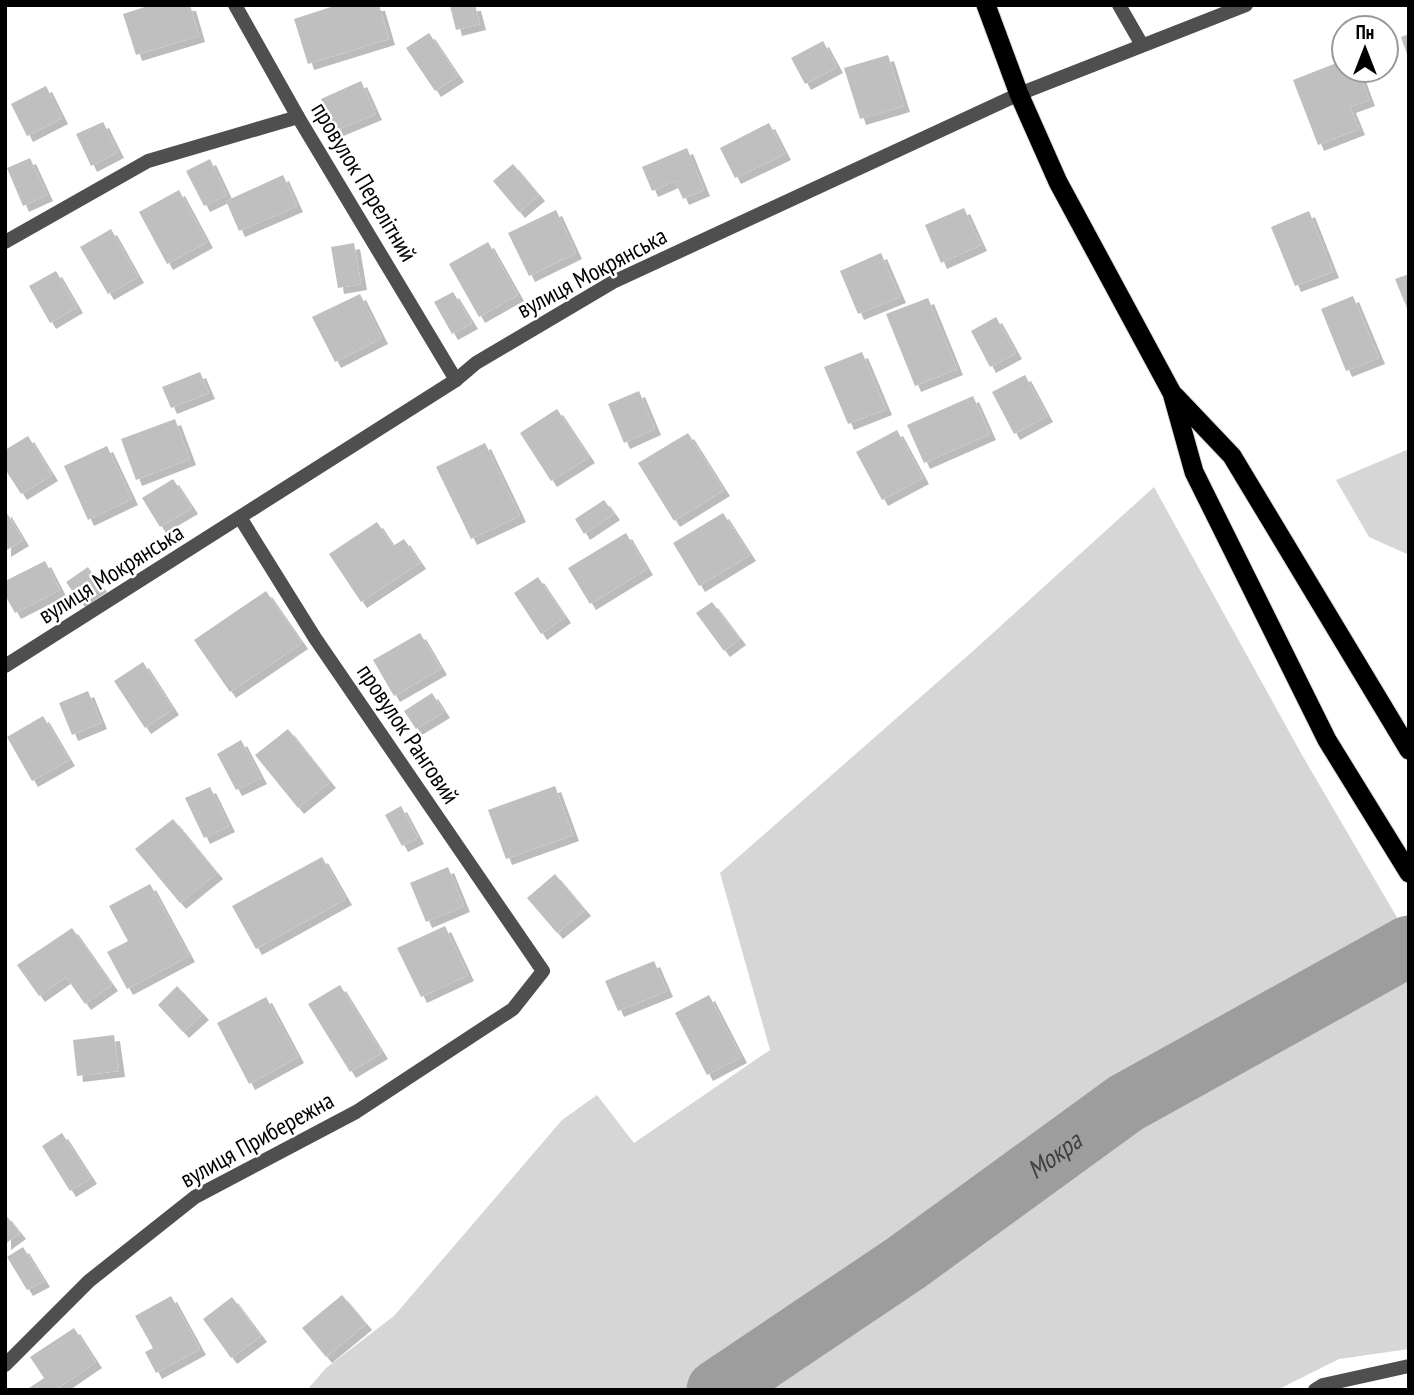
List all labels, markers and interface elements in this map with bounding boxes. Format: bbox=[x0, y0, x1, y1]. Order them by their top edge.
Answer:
north arrow bbox=[1330, 14, 1400, 84]
text: Пн bbox=[1356, 20, 1374, 44]
street label: провулок Перелітний bbox=[305, 96, 424, 267]
street label: вулиця Мокрянська bbox=[512, 220, 672, 325]
street label: вулиця Мокрянська bbox=[32, 517, 189, 631]
street label: провулок Ранговий bbox=[350, 658, 467, 810]
street label: вулиця Прибережна bbox=[175, 1085, 339, 1194]
water label: Мокра bbox=[1020, 1123, 1089, 1186]

